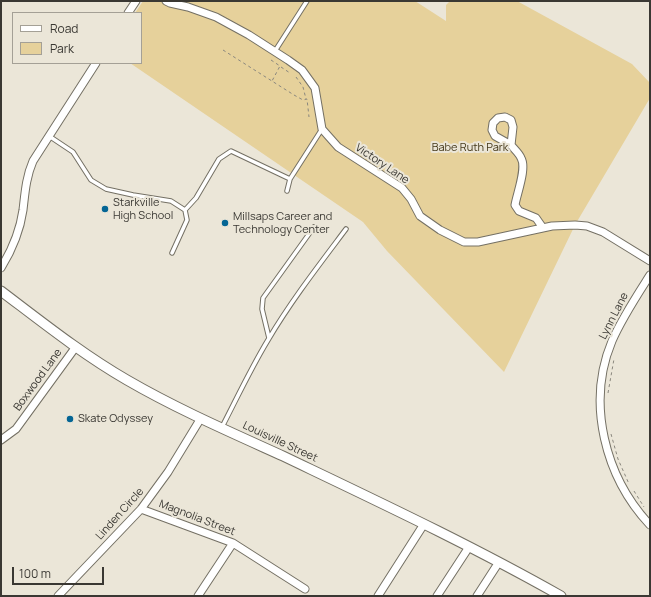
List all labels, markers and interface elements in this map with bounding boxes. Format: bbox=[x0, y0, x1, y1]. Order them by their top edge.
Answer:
legend bbox=[12, 12, 142, 64]
text: Road bbox=[50, 20, 78, 37]
text: Park bbox=[50, 40, 74, 57]
street label: Victory Lane bbox=[352, 141, 412, 187]
park label: Babe Ruth Park bbox=[432, 141, 508, 155]
place label: Starkville High School bbox=[113, 196, 173, 222]
marker: Starkville High School bbox=[100, 204, 110, 214]
place label: Millsaps Career and Technology Center bbox=[233, 210, 332, 236]
marker: Millsaps Career and Technology Center bbox=[220, 218, 230, 228]
street label: Lynn Lane bbox=[597, 290, 631, 342]
street label: Boxwood Lane bbox=[11, 346, 65, 414]
place label: Skate Odyssey bbox=[78, 412, 153, 426]
marker: Skate Odyssey bbox=[65, 414, 75, 424]
street label: Louisville Street bbox=[241, 419, 319, 465]
street label: Linden Circle bbox=[93, 485, 147, 543]
street label: Magnolia Street bbox=[157, 497, 237, 539]
scale bar bbox=[14, 559, 106, 585]
text: 100 m bbox=[19, 565, 51, 582]

